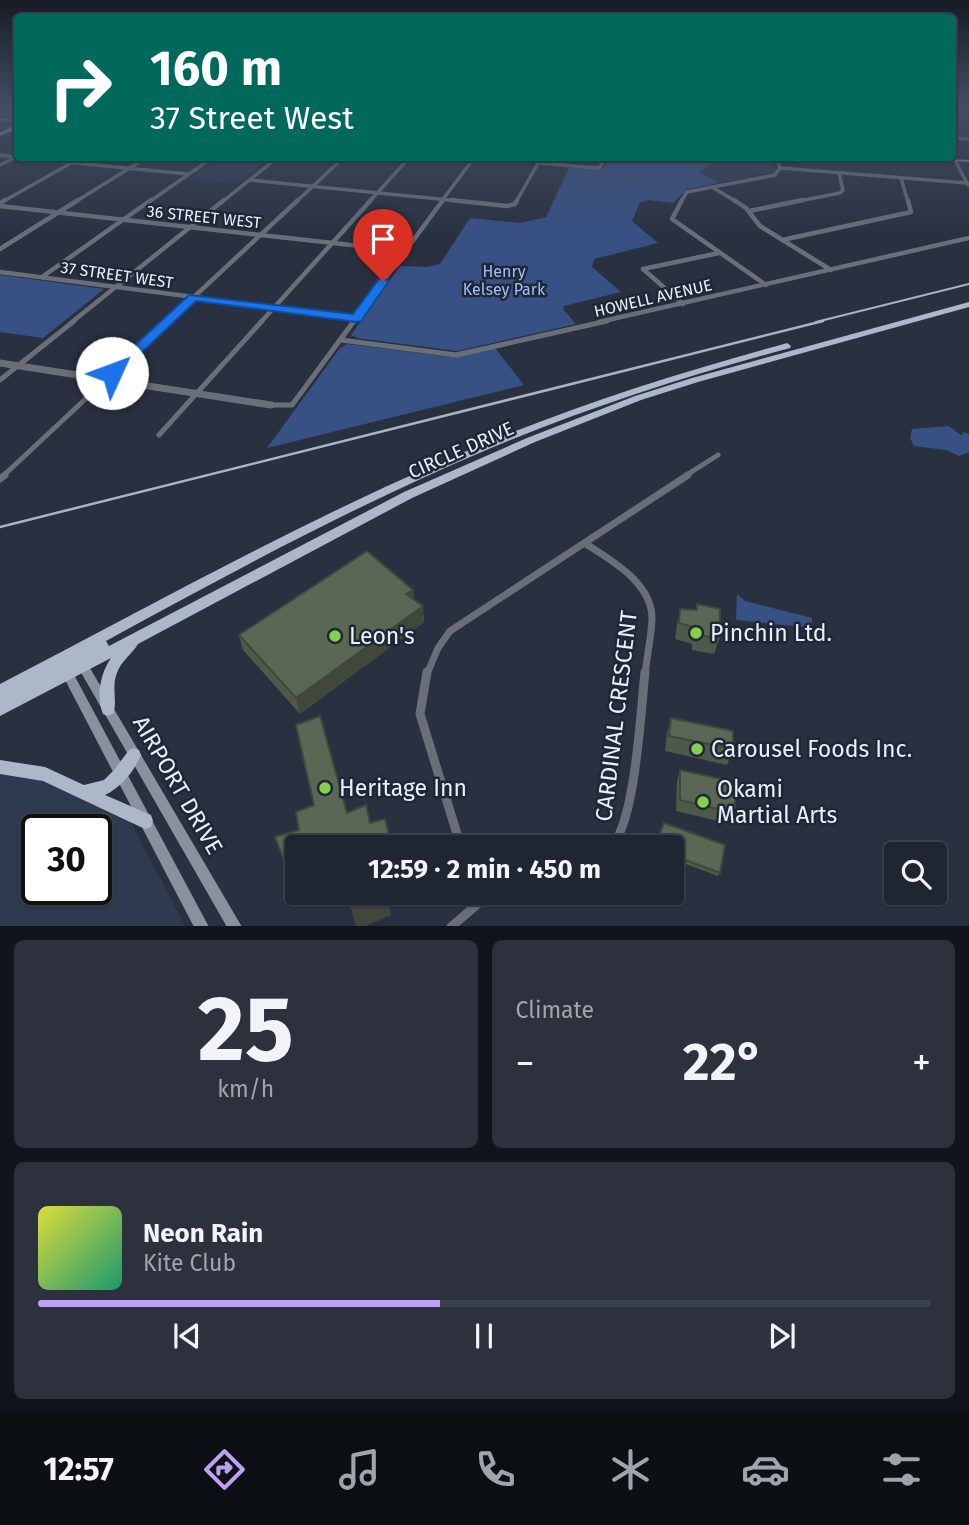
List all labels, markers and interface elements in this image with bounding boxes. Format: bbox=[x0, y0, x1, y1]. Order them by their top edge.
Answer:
text: 160 m bbox=[150, 39, 282, 98]
icon: right bbox=[35, 42, 126, 133]
text: 37 Street West bbox=[150, 99, 354, 137]
street label: 36 STREET WEST bbox=[146, 202, 263, 233]
pin bbox=[353, 209, 413, 281]
icon: arrive bbox=[364, 220, 402, 258]
street label: 37 STREET WEST bbox=[59, 258, 175, 292]
park label: Henry Kelsey Park bbox=[463, 262, 546, 299]
street label: HOWELL AVENUE bbox=[592, 275, 714, 321]
position arrow bbox=[75, 336, 149, 410]
street label: CIRCLE DRIVE bbox=[405, 417, 517, 483]
street label: CARDINAL CRESCENT bbox=[589, 609, 643, 823]
place label: Pinchin Ltd. bbox=[710, 619, 832, 647]
place label: Leon's bbox=[349, 622, 415, 650]
marker: Pinchin Ltd. bbox=[688, 625, 704, 641]
marker: Leon's bbox=[327, 628, 343, 644]
street label: AIRPORT DRIVE bbox=[127, 711, 229, 859]
place label: Carousel Foods Inc. bbox=[711, 735, 912, 763]
marker: Carousel Foods Inc. bbox=[689, 741, 705, 757]
place label: Heritage Inn bbox=[339, 774, 467, 802]
place label: Okami Martial Arts bbox=[717, 775, 837, 829]
marker: Heritage Inn bbox=[317, 780, 333, 796]
marker: Okami Martial Arts bbox=[695, 794, 711, 810]
speed limit sign: 30 bbox=[21, 814, 112, 905]
map controls bbox=[884, 842, 947, 905]
button: search bbox=[884, 842, 947, 905]
text: 12:59 · 2 min · 450 m bbox=[368, 854, 601, 885]
text: 25 bbox=[198, 975, 294, 1084]
text: Climate bbox=[516, 996, 594, 1024]
text: 22° bbox=[683, 1031, 764, 1094]
text: − bbox=[516, 1040, 535, 1086]
text: + bbox=[912, 1040, 931, 1086]
text: km/h bbox=[217, 1075, 274, 1103]
text: Neon Rain bbox=[143, 1218, 263, 1249]
text: Kite Club bbox=[143, 1249, 236, 1277]
icon: previous bbox=[168, 1317, 206, 1355]
icon: pause bbox=[465, 1317, 503, 1355]
icon: next bbox=[763, 1317, 801, 1355]
icon: directions bbox=[200, 1445, 249, 1494]
icon: music bbox=[335, 1445, 384, 1494]
icon: phone bbox=[471, 1445, 520, 1494]
icon: climate bbox=[606, 1445, 655, 1494]
icon: car bbox=[741, 1445, 790, 1494]
icon: filters bbox=[877, 1445, 926, 1494]
text: 12:57 bbox=[43, 1450, 114, 1488]

